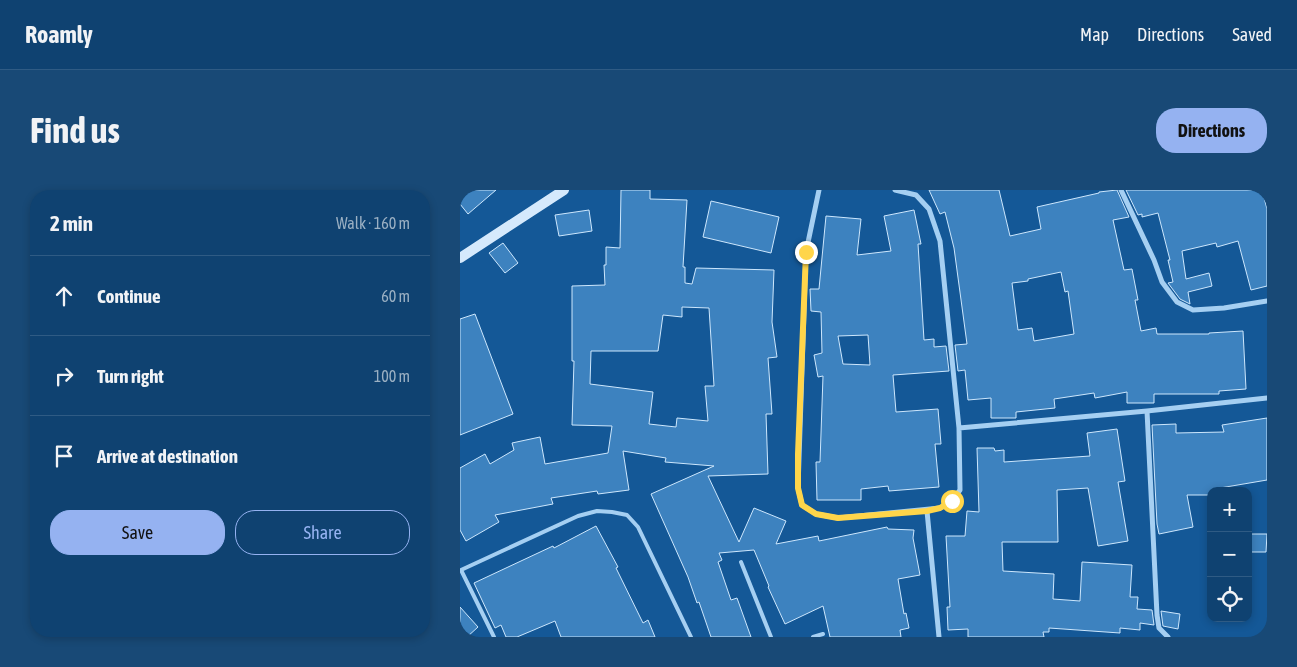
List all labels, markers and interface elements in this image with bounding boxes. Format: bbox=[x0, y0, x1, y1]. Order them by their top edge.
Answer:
text: Roamly bbox=[25, 21, 93, 48]
text: Map bbox=[1080, 24, 1109, 45]
text: Directions bbox=[1137, 24, 1204, 45]
text: Saved bbox=[1232, 24, 1272, 45]
button: Directions bbox=[1156, 108, 1267, 153]
text: Find us bbox=[30, 110, 120, 150]
text: 2 min bbox=[50, 211, 93, 235]
text: Walk · 160 m bbox=[336, 214, 410, 232]
route end bbox=[795, 241, 818, 264]
icon: ahead bbox=[50, 282, 78, 310]
text: Continue bbox=[97, 285, 161, 307]
text: 60 m bbox=[381, 287, 410, 305]
icon: right bbox=[50, 362, 78, 390]
text: Turn right bbox=[97, 365, 164, 387]
text: 100 m bbox=[374, 367, 410, 385]
icon: arrive bbox=[50, 442, 78, 470]
text: Arrive at destination bbox=[97, 445, 238, 467]
map controls bbox=[1207, 487, 1252, 622]
button: + bbox=[1207, 487, 1252, 532]
route start bbox=[941, 490, 964, 513]
button: Save bbox=[50, 510, 225, 555]
button: Share bbox=[235, 510, 410, 555]
button: − bbox=[1207, 532, 1252, 577]
button: locate bbox=[1207, 577, 1252, 622]

